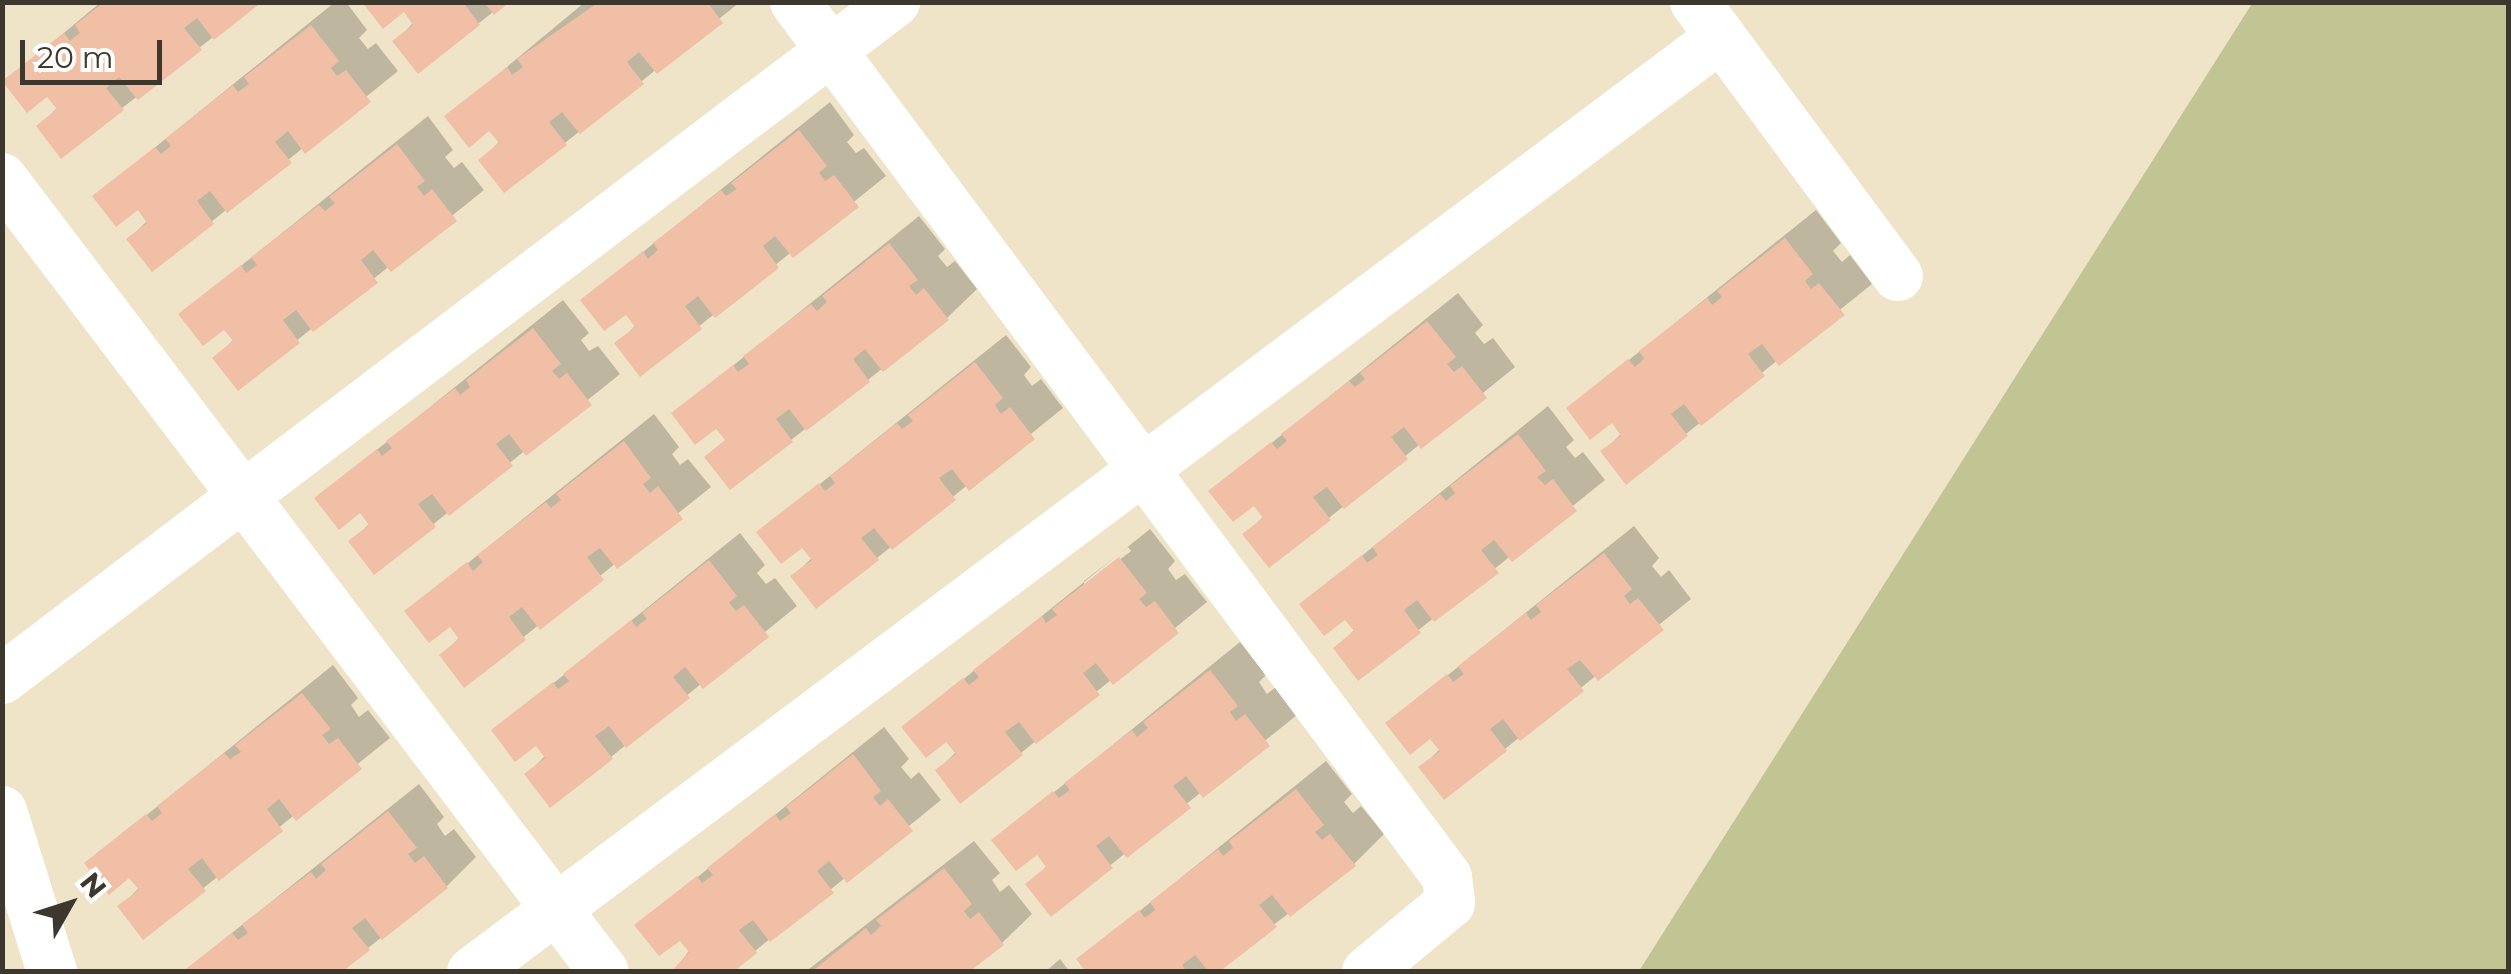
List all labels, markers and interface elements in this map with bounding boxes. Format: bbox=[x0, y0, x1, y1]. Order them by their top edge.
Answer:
scale bar bbox=[25, 20, 168, 82]
text: 20 m bbox=[37, 39, 114, 76]
north arrow bbox=[20, 854, 120, 954]
text: N bbox=[73, 866, 114, 905]

